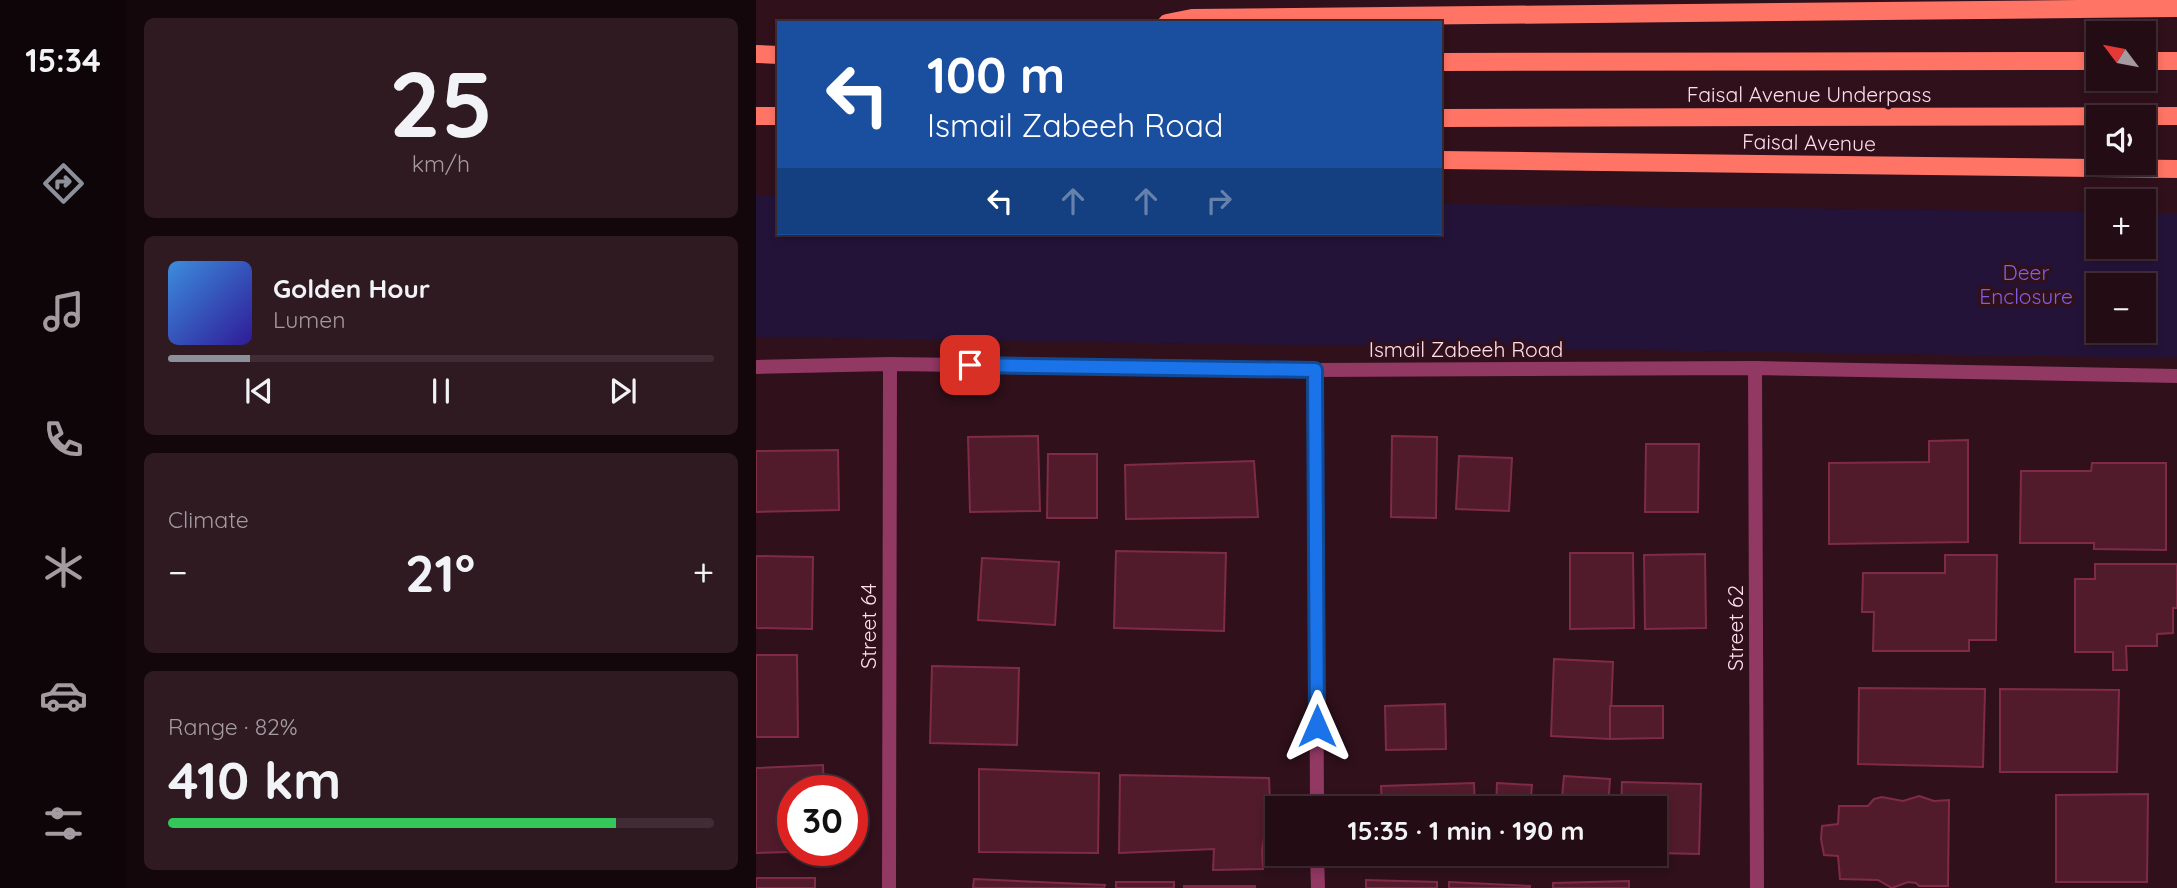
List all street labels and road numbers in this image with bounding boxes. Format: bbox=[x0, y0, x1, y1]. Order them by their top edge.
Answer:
street label: Faisal Avenue Underpass bbox=[1687, 81, 1931, 107]
street label: Faisal Avenue bbox=[1742, 128, 1876, 156]
street label: Ismail Zabeeh Road bbox=[1369, 336, 1563, 362]
street label: Street 64 bbox=[855, 583, 881, 669]
street label: Street 62 bbox=[1722, 585, 1748, 671]

